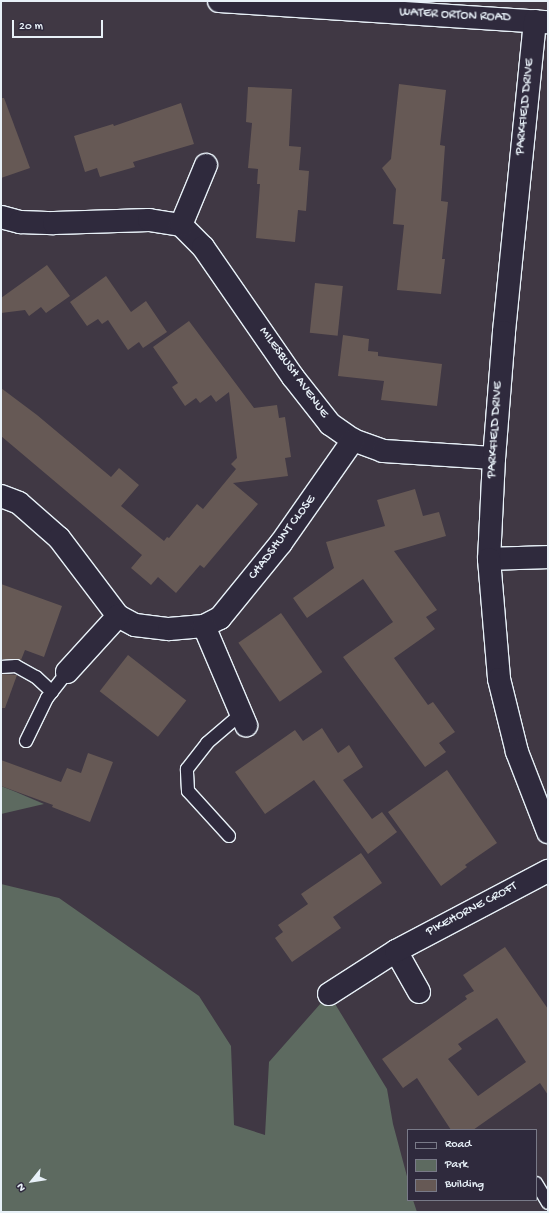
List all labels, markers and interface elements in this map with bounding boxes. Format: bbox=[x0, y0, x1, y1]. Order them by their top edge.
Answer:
street label: WATER ORTON ROAD bbox=[399, 5, 511, 27]
scale bar bbox=[14, 12, 105, 38]
text: 20 m bbox=[19, 20, 43, 34]
street label: PARKFIELD DRIVE bbox=[513, 58, 539, 156]
street label: MILESBUSH AVENUE bbox=[255, 324, 331, 422]
street label: PARKFIELD DRIVE bbox=[485, 381, 507, 479]
street label: CHADSHUNT CLOSE bbox=[246, 493, 320, 583]
street label: PIKEHORNE CROFT bbox=[424, 879, 520, 941]
legend bbox=[407, 1129, 537, 1201]
text: Road bbox=[445, 1138, 471, 1152]
text: Park bbox=[445, 1158, 468, 1172]
north arrow bbox=[12, 1161, 52, 1201]
text: Building bbox=[445, 1178, 484, 1192]
text: N bbox=[15, 1181, 29, 1193]

